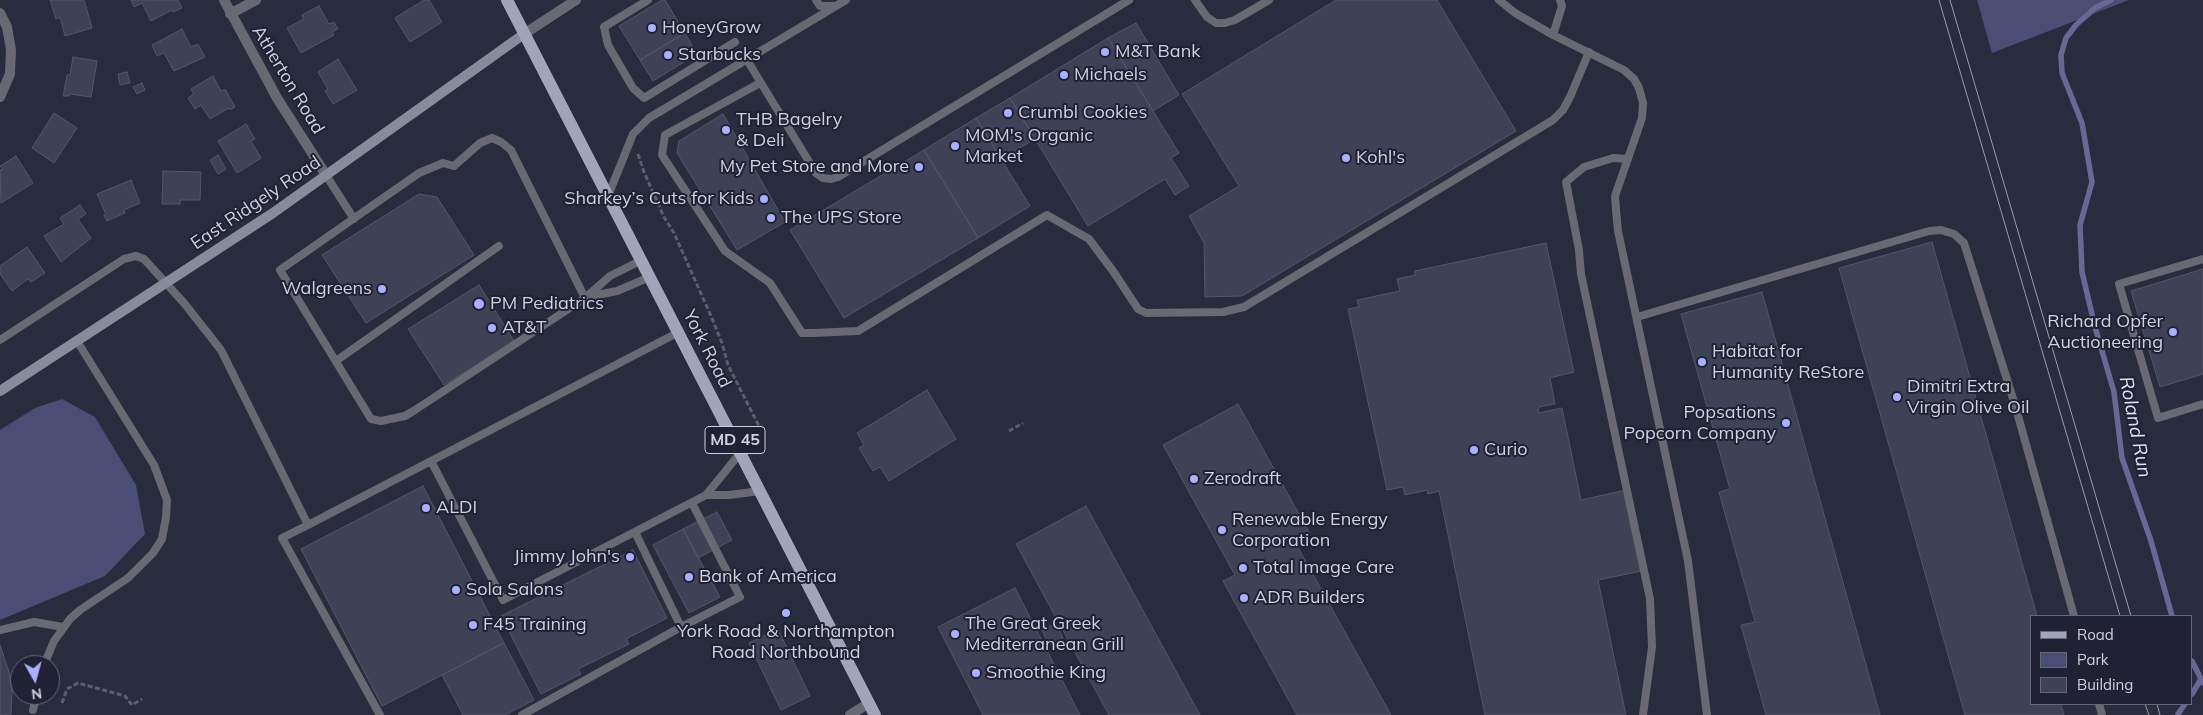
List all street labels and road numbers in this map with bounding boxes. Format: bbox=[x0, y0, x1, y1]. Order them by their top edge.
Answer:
street label: Atherton Road bbox=[247, 22, 329, 138]
street label: East Ridgely Road bbox=[187, 152, 325, 254]
street label: York Road bbox=[678, 306, 736, 392]
road number: MD 45 bbox=[705, 426, 765, 454]

